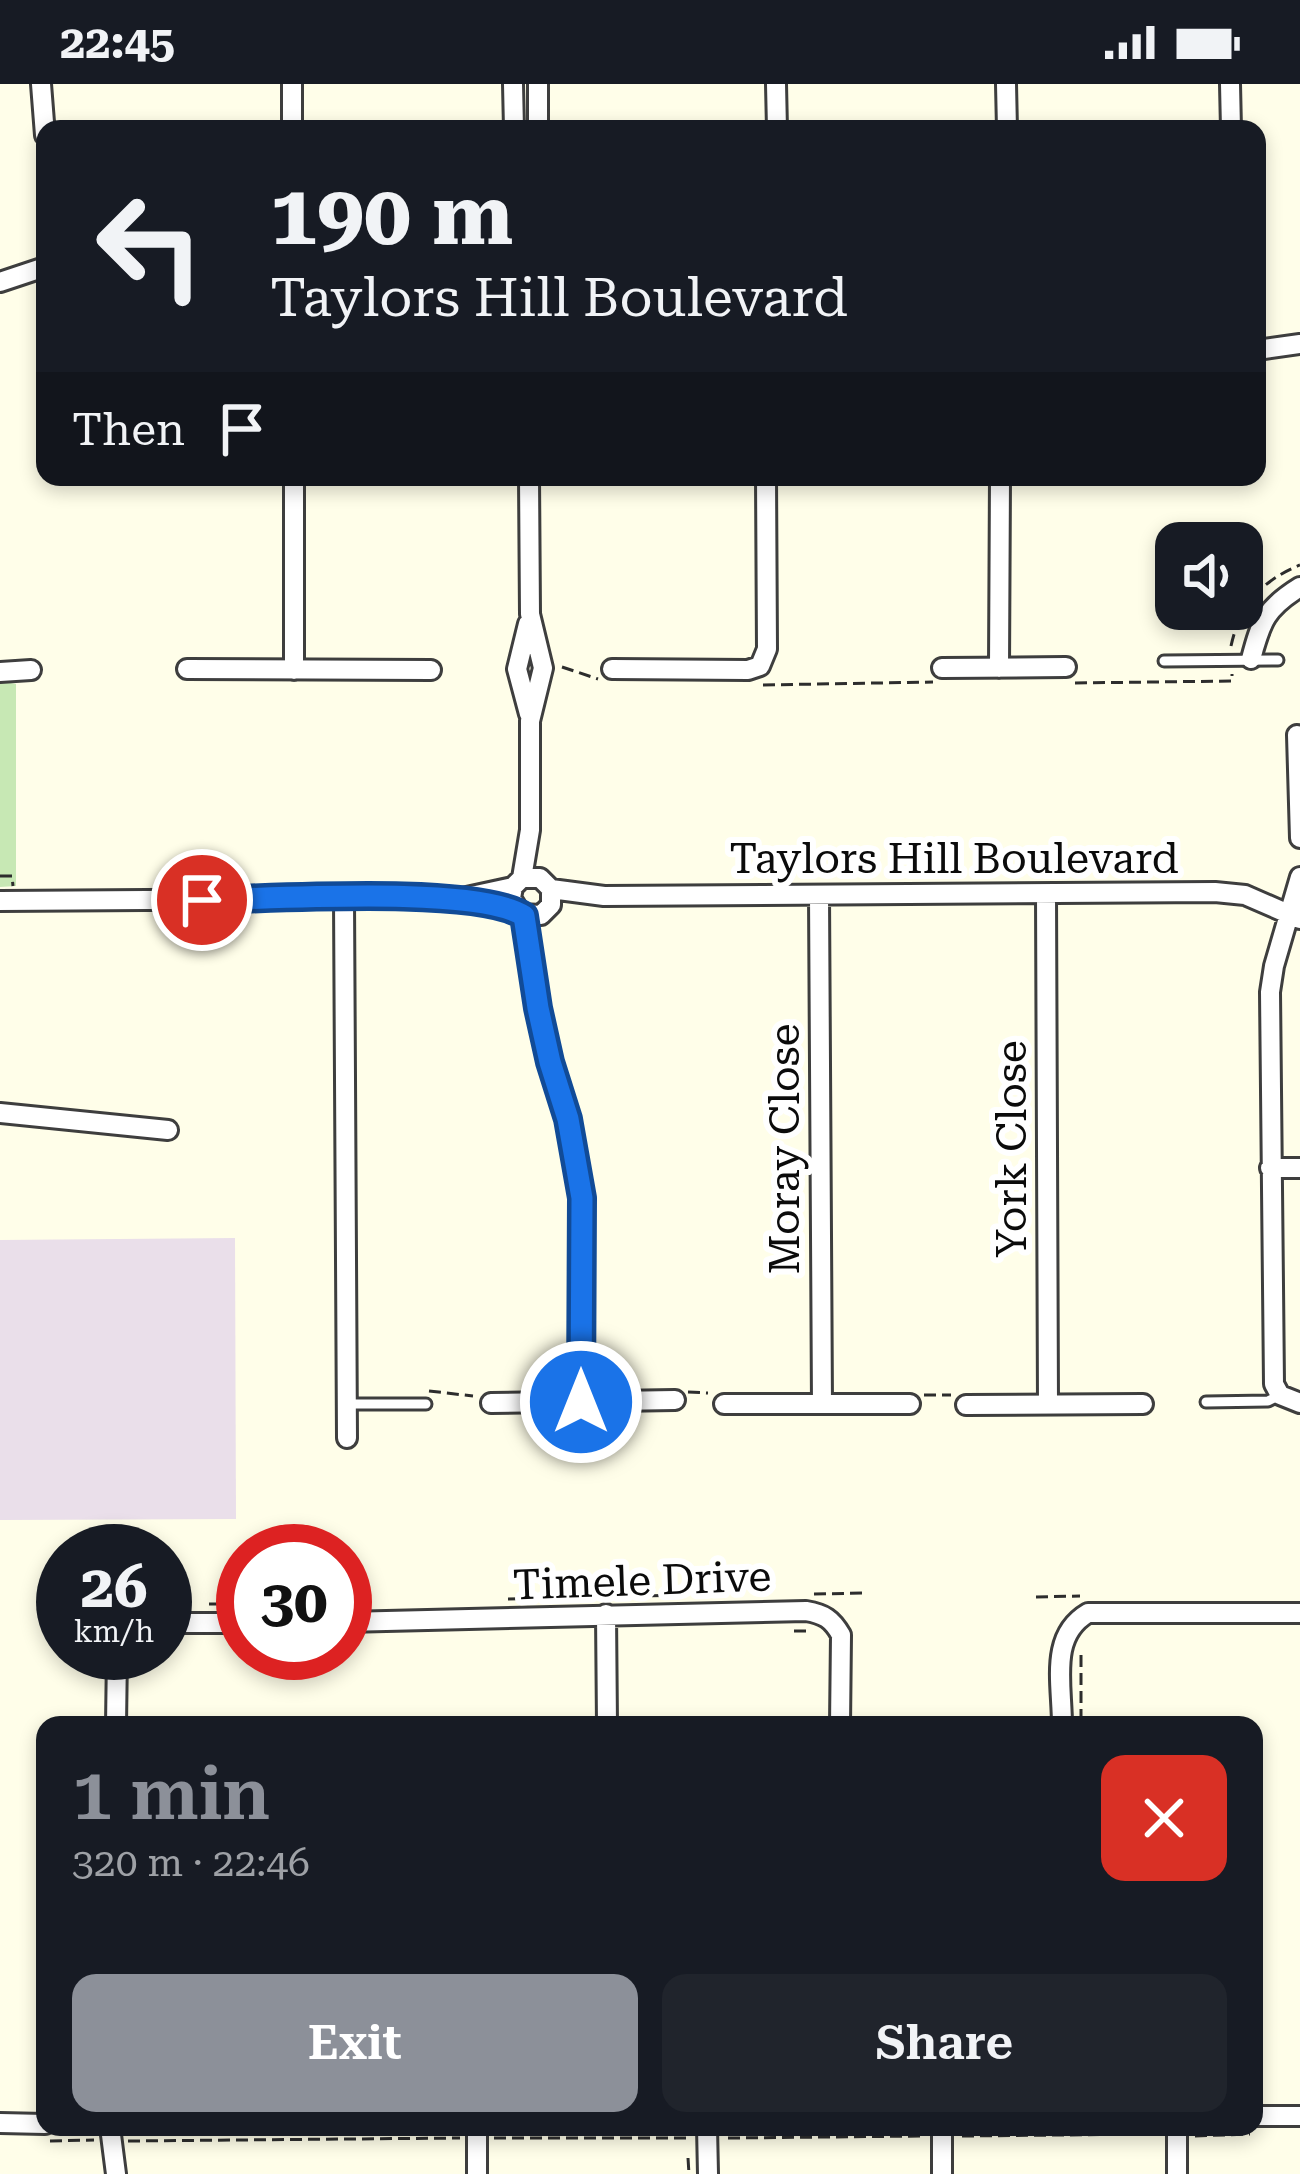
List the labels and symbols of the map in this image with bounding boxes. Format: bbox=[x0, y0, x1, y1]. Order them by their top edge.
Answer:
street label: Taylors Hill Boulevard bbox=[729, 834, 1179, 883]
pin bbox=[151, 849, 253, 951]
street label: Moray Close bbox=[760, 1023, 809, 1275]
street label: York Close bbox=[987, 1040, 1036, 1258]
position arrow bbox=[518, 1339, 644, 1465]
speed limit sign: 30 bbox=[216, 1524, 372, 1680]
street label: Timele Drive bbox=[512, 1551, 772, 1610]

